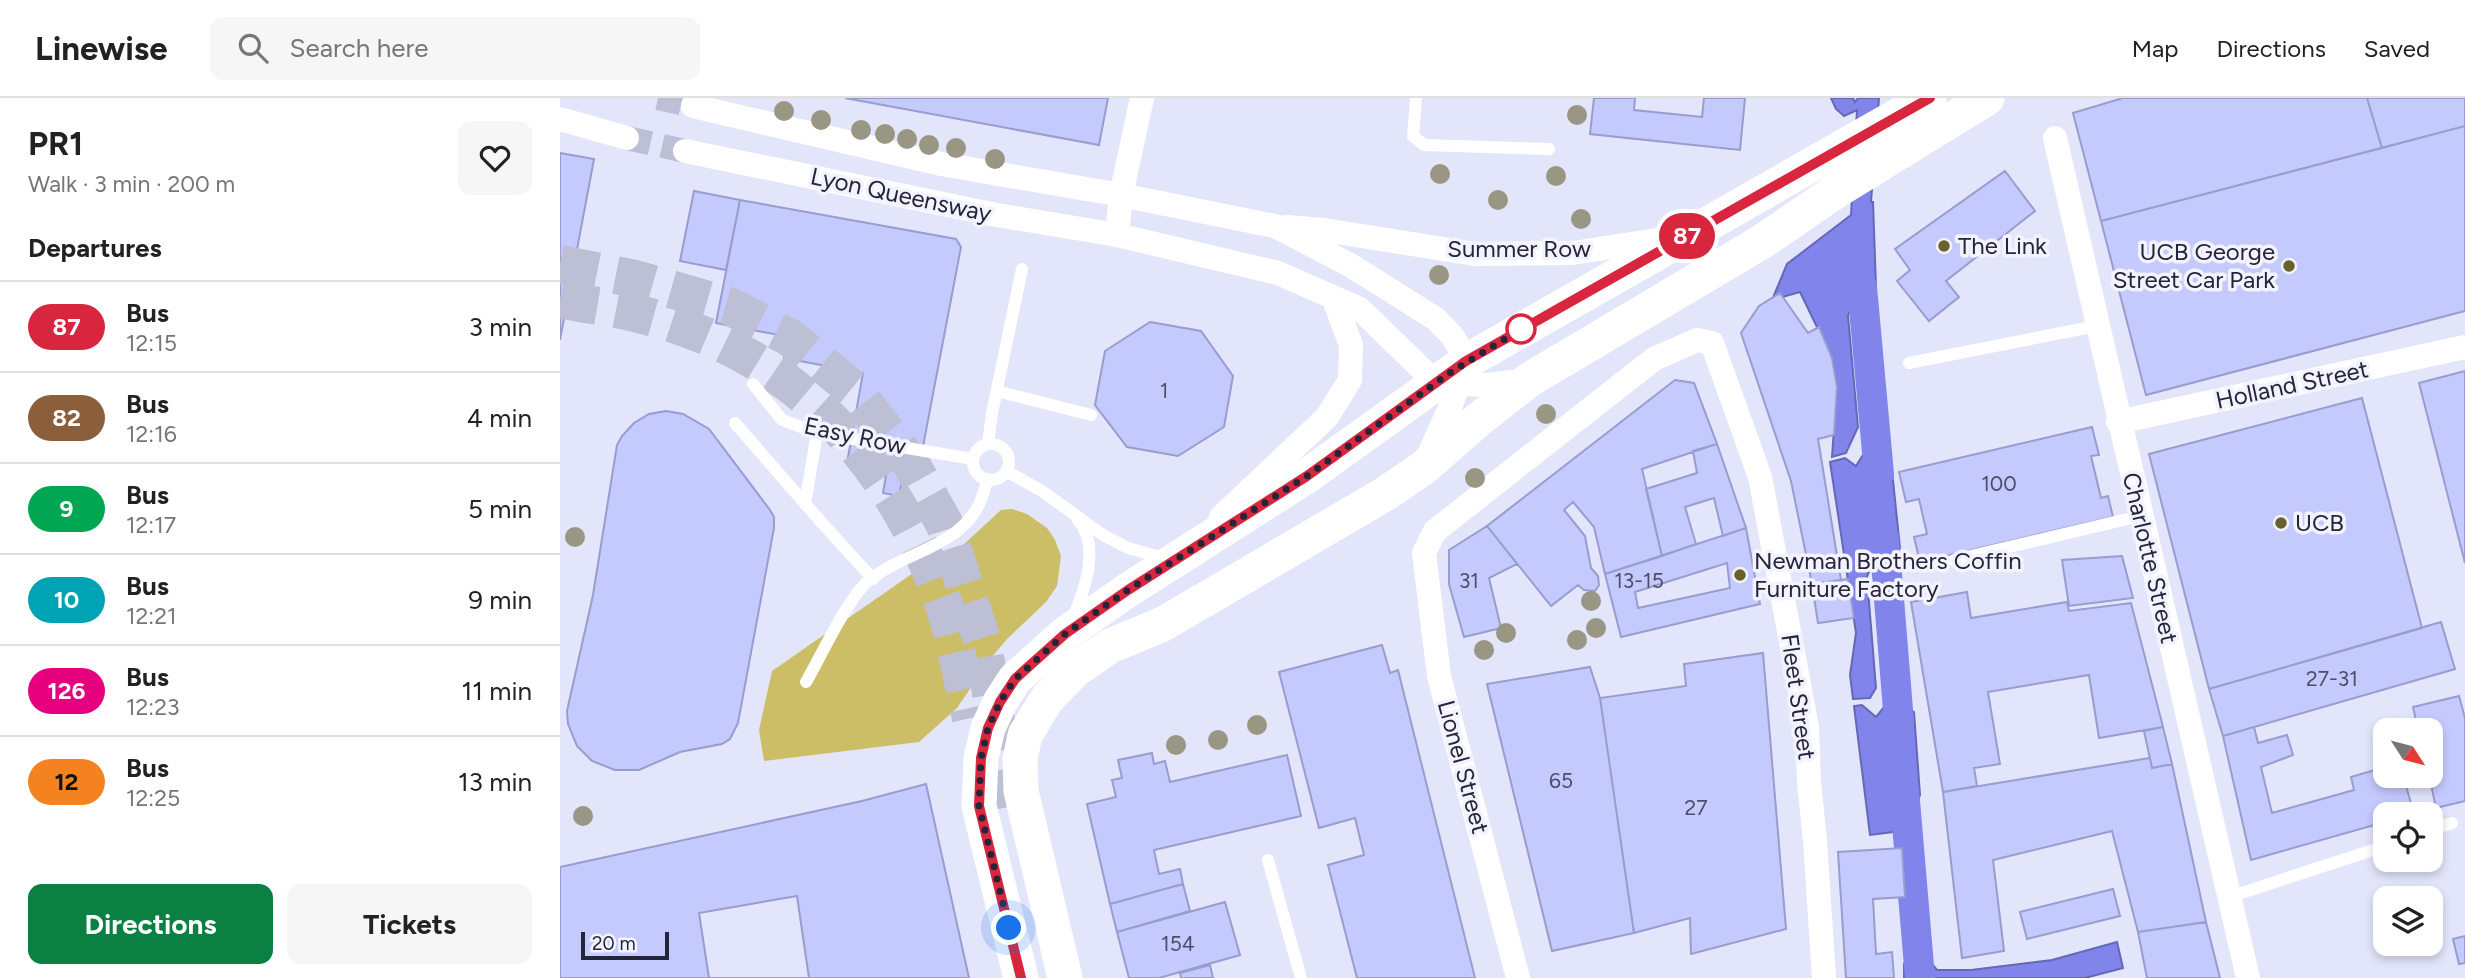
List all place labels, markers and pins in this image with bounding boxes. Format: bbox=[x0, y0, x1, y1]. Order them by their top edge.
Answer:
place label: The Link bbox=[1958, 231, 2047, 260]
place label: UCB George Street Car Park bbox=[2113, 237, 2275, 294]
marker: The Link bbox=[1936, 238, 1952, 254]
marker: UCB George Street Car Park bbox=[2281, 258, 2297, 274]
unlabelled marker bbox=[1506, 314, 1536, 344]
place label: UCB bbox=[2295, 508, 2344, 537]
marker: UCB bbox=[2273, 515, 2289, 531]
place label: Newman Brothers Coffin Furniture Factory bbox=[1754, 546, 2022, 603]
marker: Newman Brothers Coffin Furniture Factory bbox=[1732, 567, 1748, 583]

